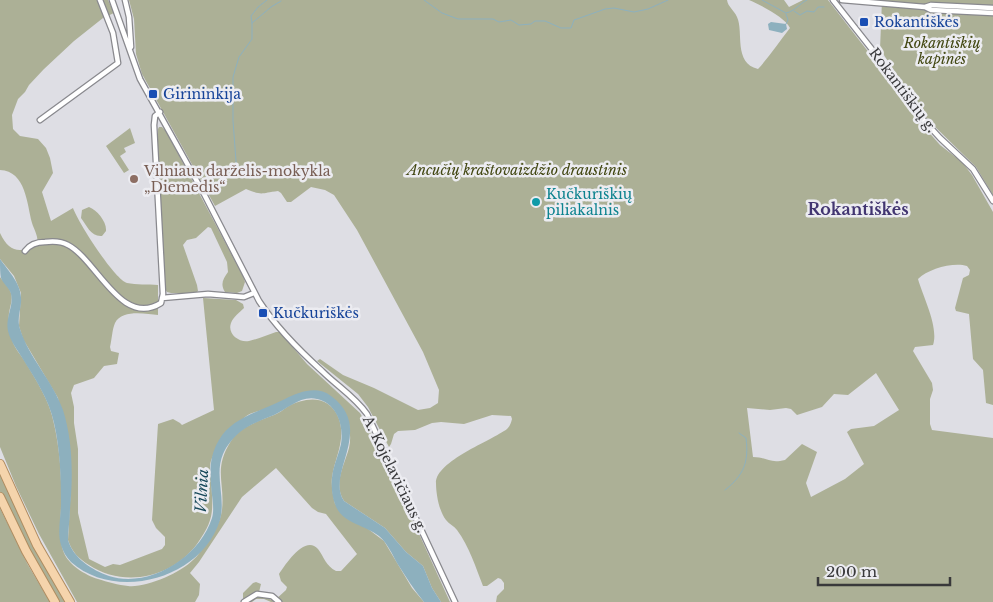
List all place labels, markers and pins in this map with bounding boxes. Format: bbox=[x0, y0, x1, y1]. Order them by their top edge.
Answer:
place label: Rokantiškės bbox=[874, 13, 959, 31]
marker: Rokantiškės bbox=[858, 16, 870, 28]
place label: Girininkija bbox=[163, 85, 241, 103]
marker: Girininkija bbox=[147, 88, 159, 100]
place label: Vilniaus darželis-mokykla „Diemedis“ bbox=[143, 162, 331, 196]
marker: Vilniaus darželis-mokykla „Diemedis“ bbox=[128, 173, 140, 185]
place label: Kučkuriškių piliakalnis bbox=[546, 185, 633, 219]
marker: Kučkuriškių piliakalnis bbox=[530, 196, 542, 208]
place label: Kučkuriškės bbox=[273, 304, 359, 322]
marker: Kučkuriškės bbox=[257, 307, 269, 319]

